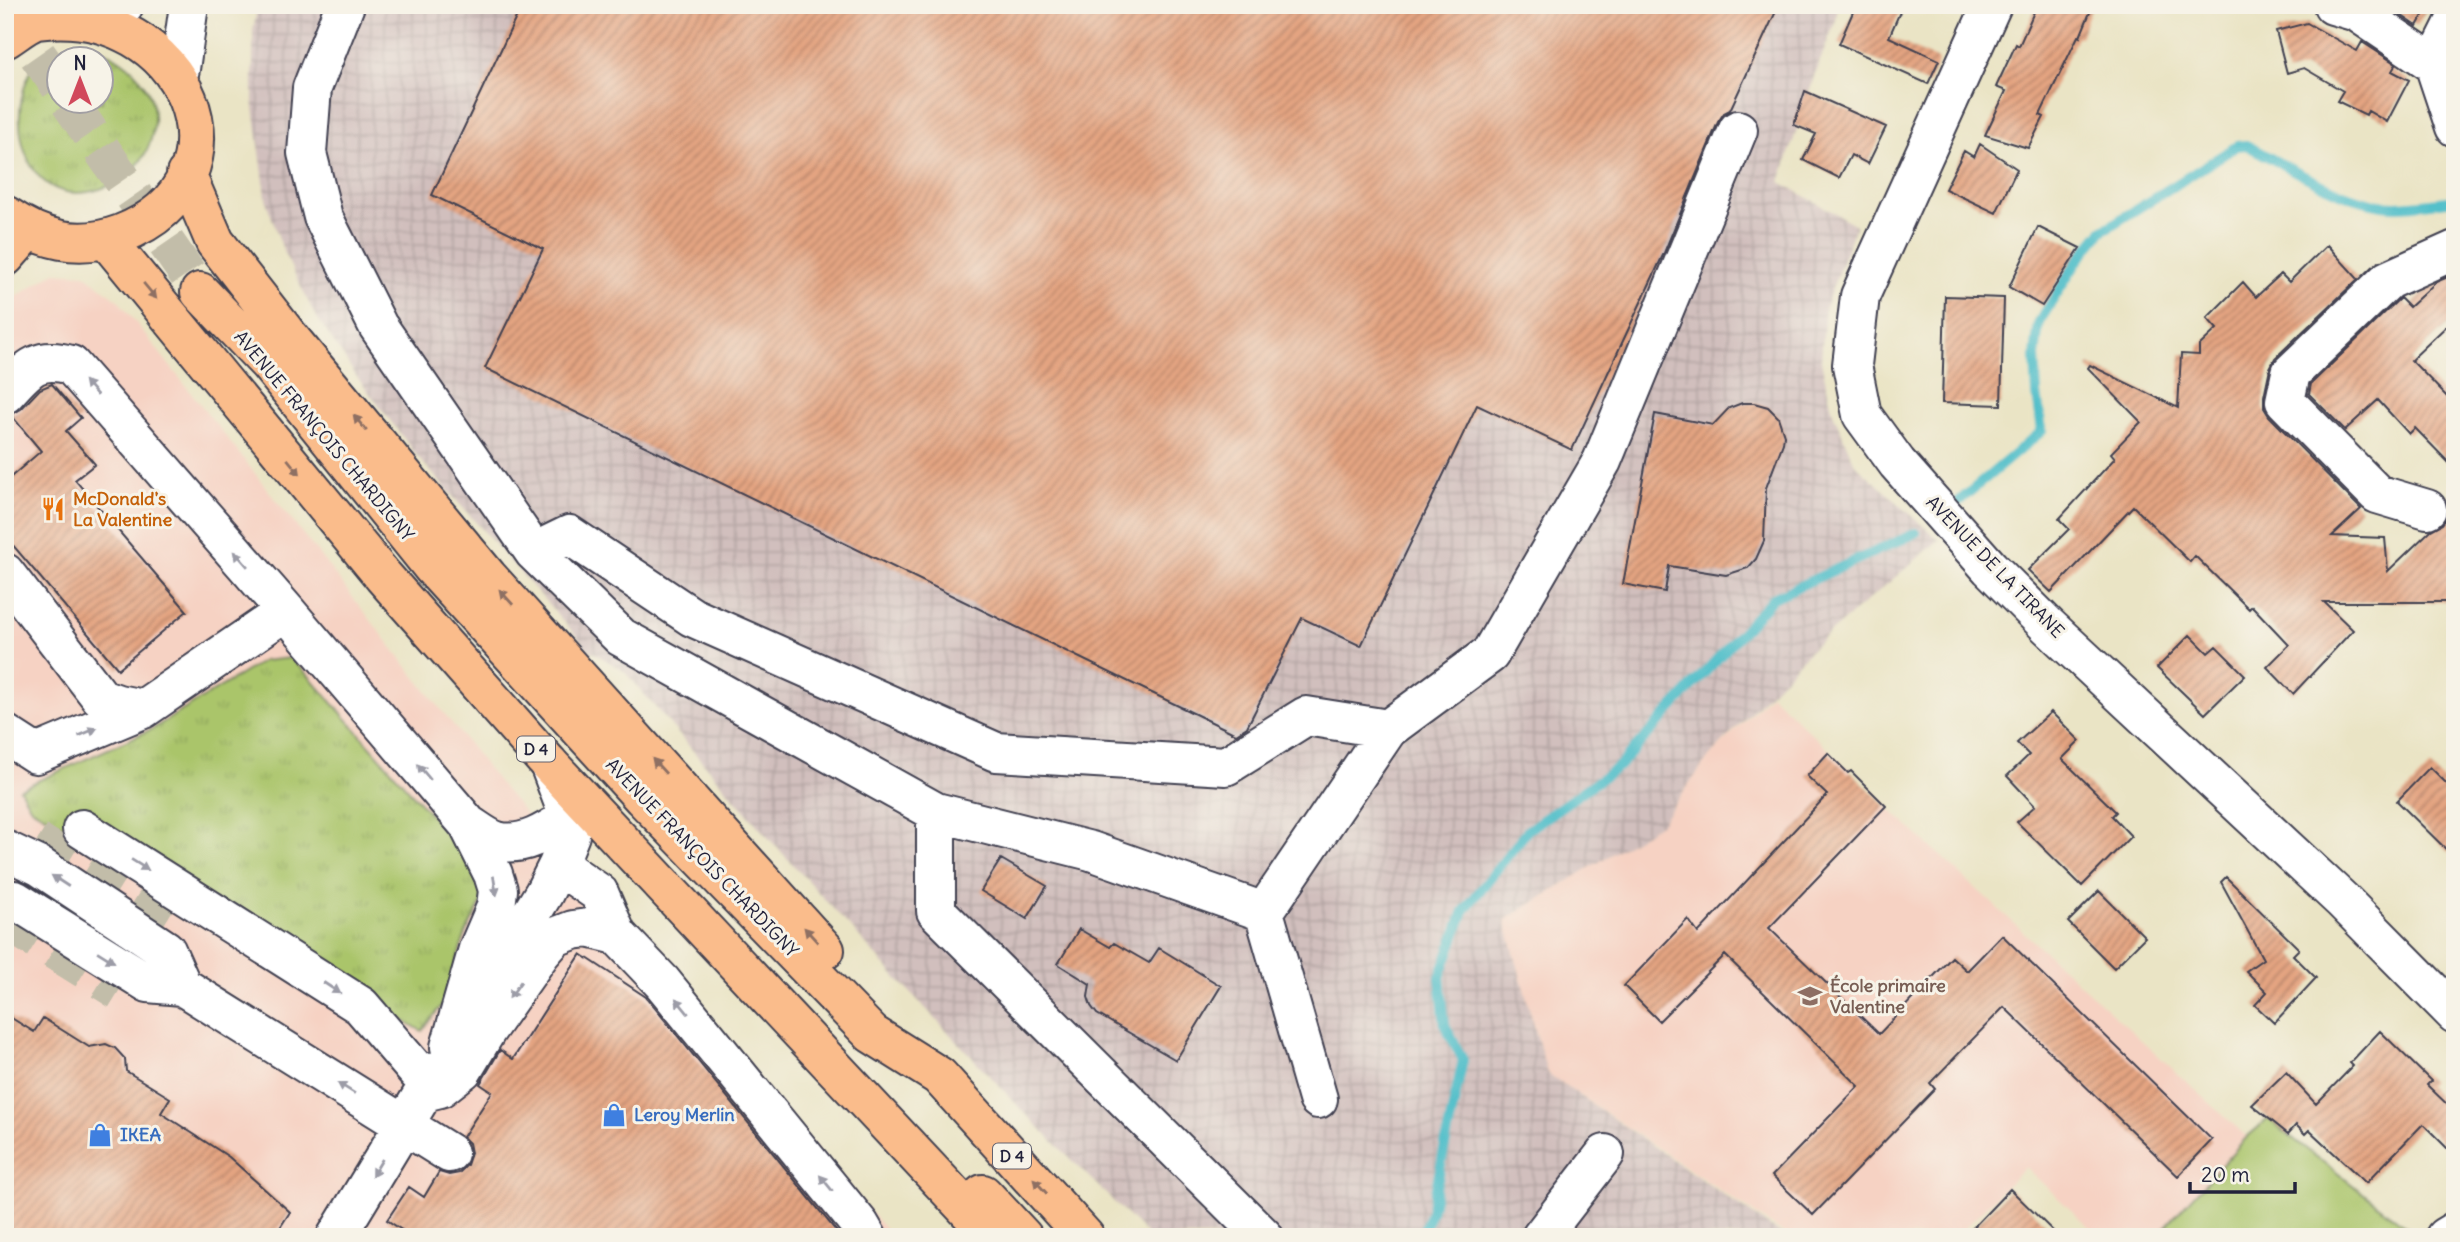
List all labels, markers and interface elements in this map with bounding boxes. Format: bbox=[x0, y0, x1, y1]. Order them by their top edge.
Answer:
north arrow bbox=[46, 46, 116, 116]
text: N bbox=[73, 51, 87, 75]
one-way arrow bbox=[142, 283, 157, 300]
street label: AVENUE FRANÇOIS CHARDIGNY bbox=[229, 326, 419, 546]
one-way arrow bbox=[83, 379, 99, 397]
one-way arrow bbox=[353, 414, 368, 431]
one-way arrow bbox=[286, 459, 301, 476]
place label: McDonald's La Valentine bbox=[73, 487, 173, 531]
street label: AVENUE DE LA TIRANE bbox=[1921, 491, 2069, 643]
restaurant icon: McDonald's La Valentine bbox=[39, 495, 67, 523]
one-way arrow bbox=[234, 551, 249, 568]
one-way arrow bbox=[498, 588, 514, 606]
one-way arrow bbox=[77, 726, 98, 737]
road number: D 4 bbox=[517, 736, 555, 762]
street label: AVENUE FRANÇOIS CHARDIGNY bbox=[601, 753, 804, 962]
one-way arrow bbox=[651, 757, 667, 775]
one-way arrow bbox=[417, 763, 432, 780]
one-way arrow bbox=[130, 859, 150, 872]
one-way arrow bbox=[51, 874, 70, 887]
one-way arrow bbox=[490, 875, 501, 897]
one-way arrow bbox=[804, 927, 820, 944]
one-way arrow bbox=[97, 950, 116, 963]
place label: École primaire Valentine bbox=[1830, 974, 1946, 1018]
one-way arrow bbox=[322, 981, 342, 994]
one-way arrow bbox=[508, 981, 522, 999]
school or university icon: École primaire Valentine bbox=[1796, 982, 1824, 1010]
one-way arrow bbox=[675, 998, 690, 1015]
one-way arrow bbox=[336, 1081, 356, 1094]
shop icon: Leroy Merlin bbox=[600, 1101, 628, 1129]
place label: Leroy Merlin bbox=[634, 1103, 735, 1126]
shop icon: IKEA bbox=[86, 1121, 114, 1149]
place label: IKEA bbox=[120, 1123, 161, 1146]
road number: D 4 bbox=[993, 1144, 1031, 1168]
scale bar bbox=[2190, 1151, 2296, 1195]
one-way arrow bbox=[371, 1159, 383, 1178]
text: 20 m bbox=[2201, 1161, 2250, 1188]
one-way arrow bbox=[818, 1174, 833, 1192]
one-way arrow bbox=[1032, 1178, 1048, 1195]

